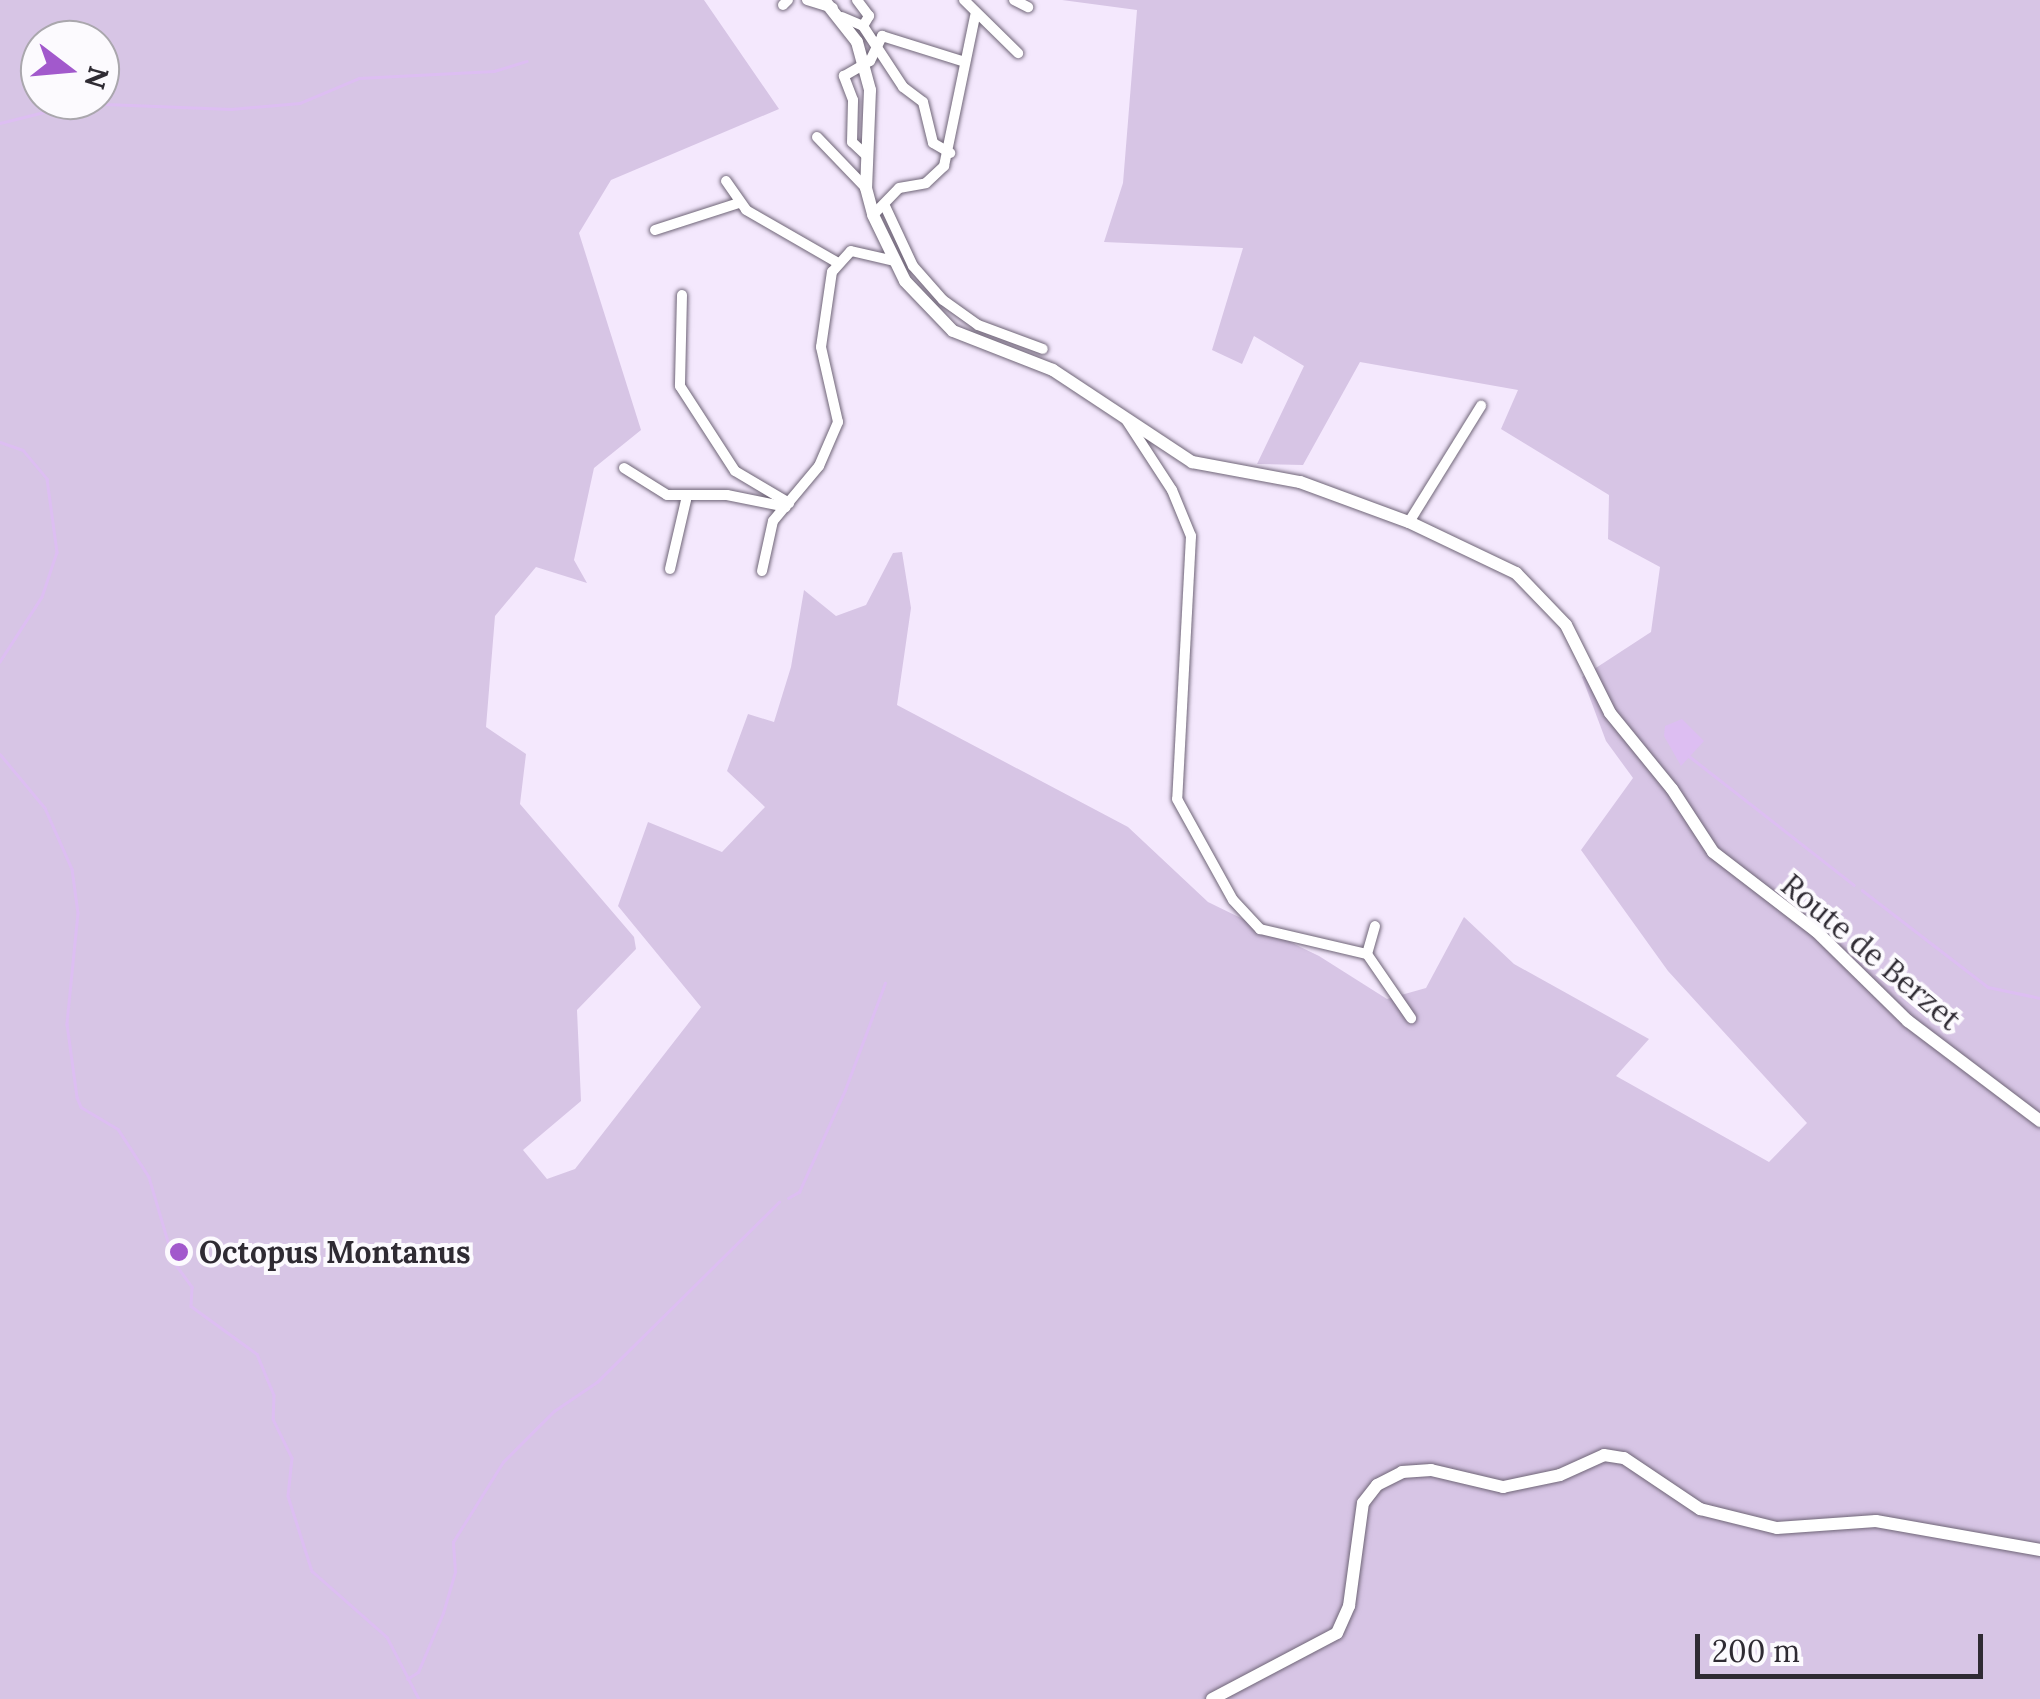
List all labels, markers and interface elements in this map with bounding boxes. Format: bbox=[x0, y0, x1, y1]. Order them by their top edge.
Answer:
north arrow bbox=[20, 20, 120, 120]
text: N bbox=[77, 62, 117, 93]
street label: Route de Berzet bbox=[1774, 867, 1968, 1037]
place label: Octopus Montanus bbox=[199, 1234, 471, 1270]
marker: Octopus Montanus bbox=[168, 1241, 190, 1263]
scale bar bbox=[1700, 1614, 1988, 1676]
text: 200 m bbox=[1712, 1632, 1800, 1670]

